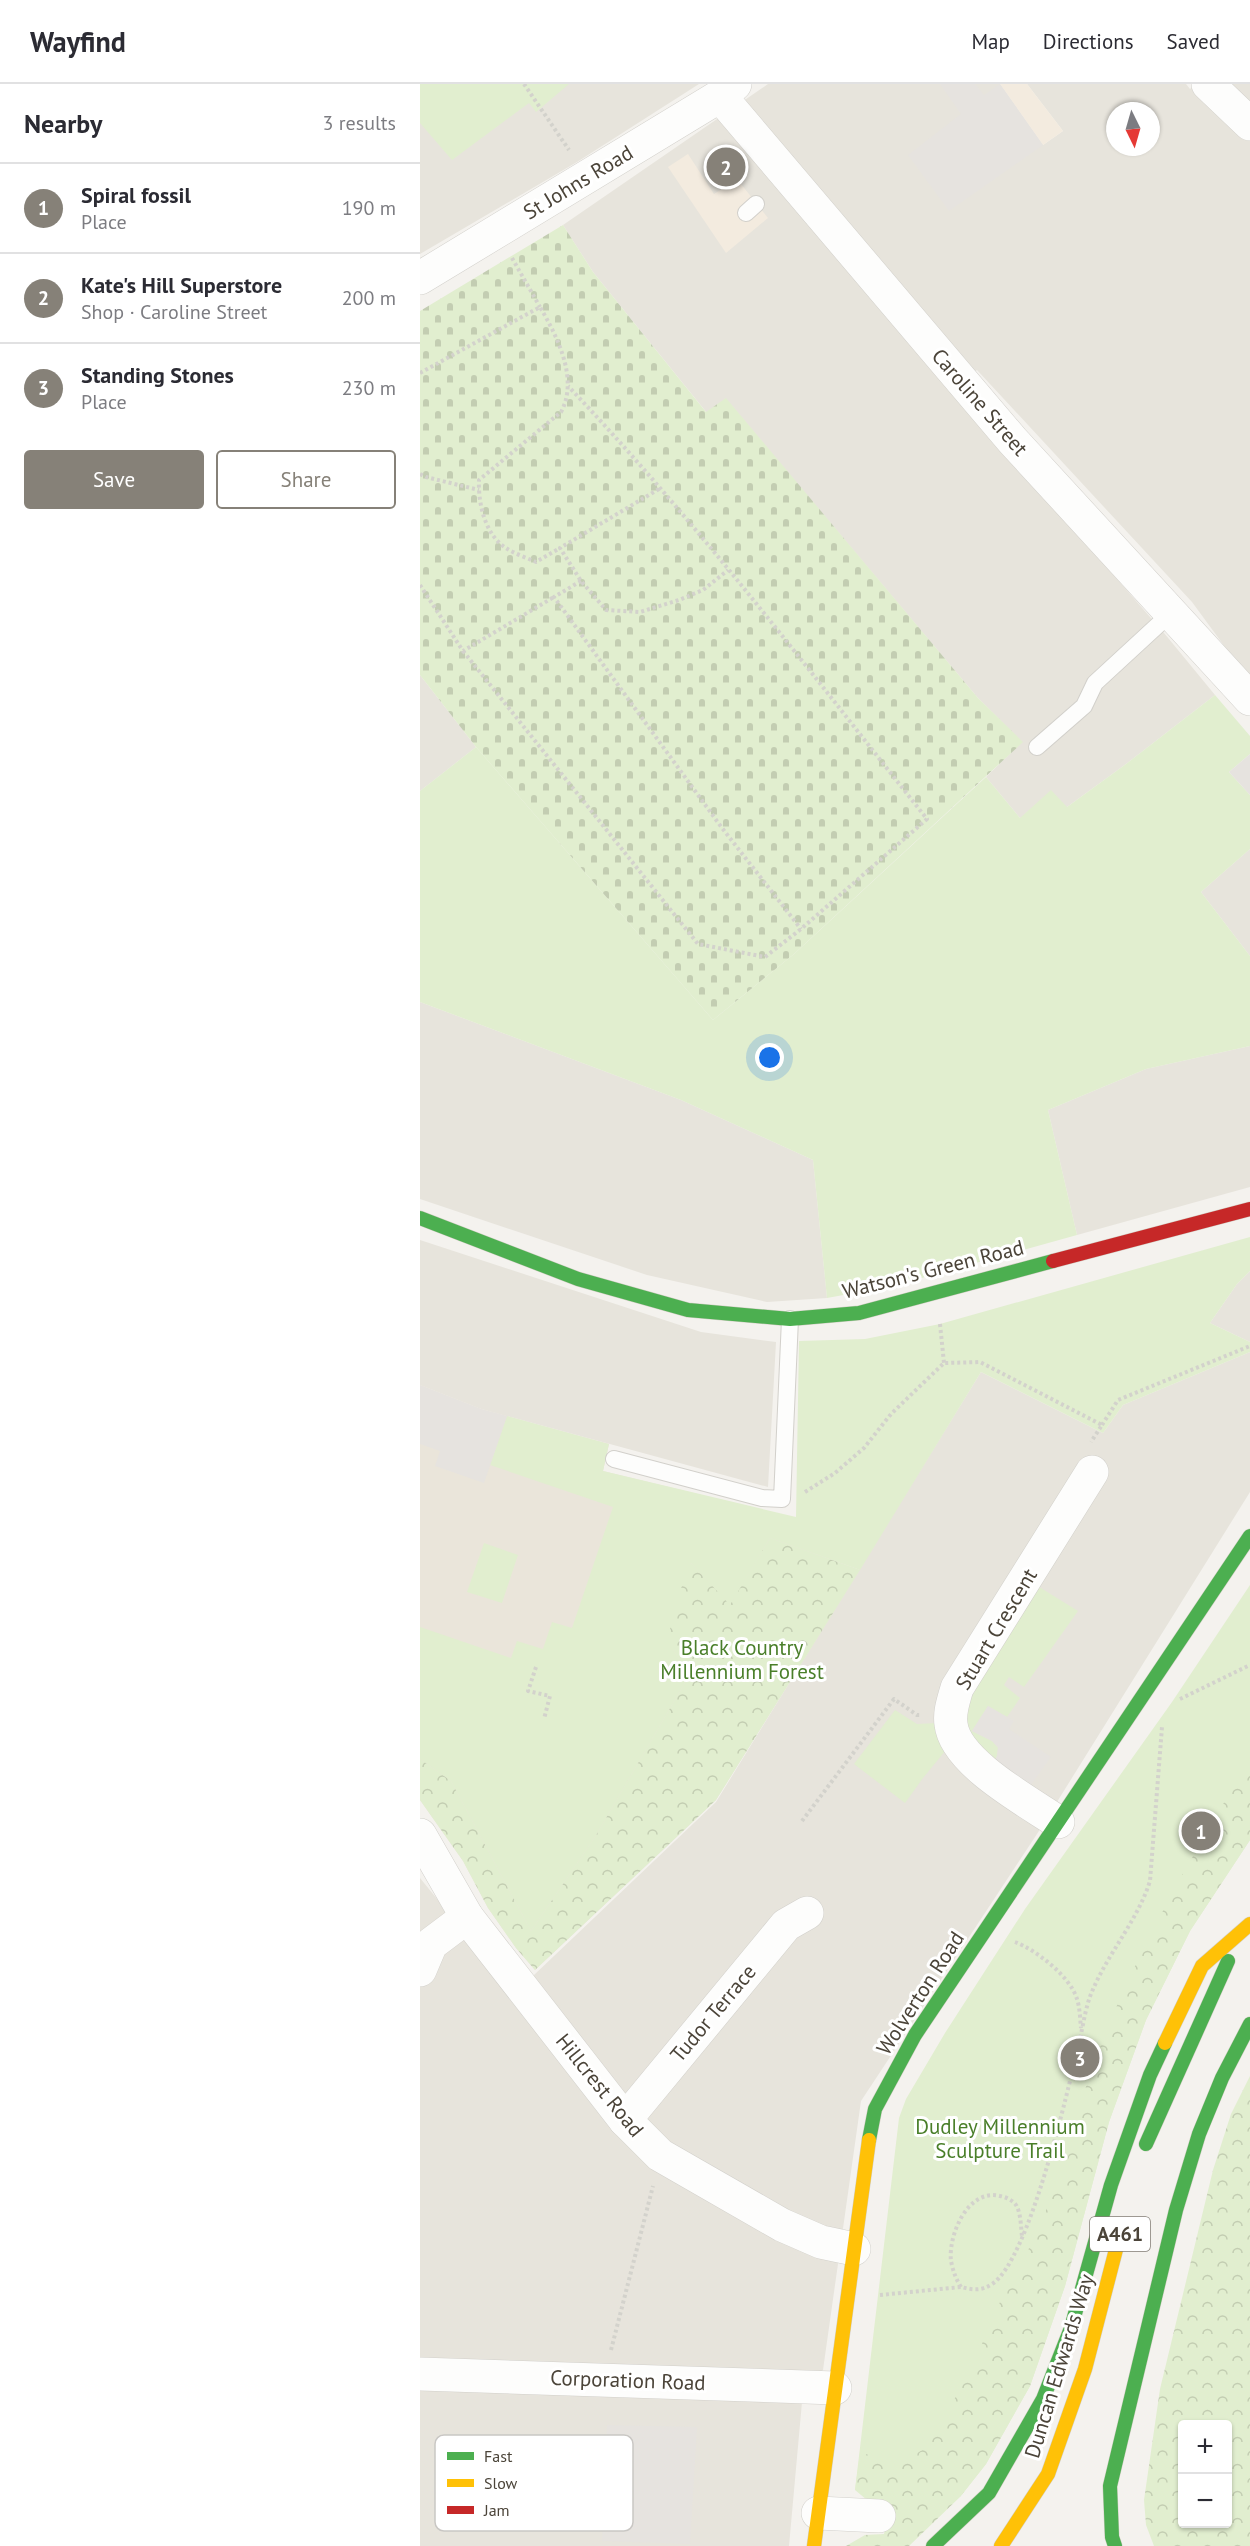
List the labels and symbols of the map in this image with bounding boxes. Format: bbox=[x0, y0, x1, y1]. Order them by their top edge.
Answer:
north arrow bbox=[1106, 102, 1160, 156]
street label: St Johns Road bbox=[518, 139, 638, 225]
pin: 2 bbox=[706, 144, 746, 190]
street label: Caroline Street bbox=[926, 343, 1034, 461]
your location bbox=[755, 1043, 784, 1072]
street label: Watson's Green Road bbox=[839, 1233, 1027, 1305]
street label: Stuart Crescent bbox=[949, 1563, 1043, 1695]
park label: Black Country Millennium Forest bbox=[660, 1634, 824, 1685]
pin: 1 bbox=[1182, 1808, 1220, 1854]
street label: Wolverton Road bbox=[870, 1926, 970, 2060]
street label: Tudor Terrace bbox=[664, 1959, 762, 2067]
street label: Hillcrest Road bbox=[550, 2028, 650, 2142]
pin: 3 bbox=[1060, 2036, 1100, 2080]
park label: Dudley Millennium Sculpture Trail bbox=[915, 2113, 1085, 2164]
road number: A461 bbox=[1090, 2217, 1150, 2251]
street label: Duncan Edwards Way bbox=[1018, 2270, 1100, 2461]
street label: Corporation Road bbox=[550, 2364, 706, 2396]
legend bbox=[435, 2435, 633, 2531]
text: Fast bbox=[484, 2446, 513, 2466]
text: Slow bbox=[484, 2473, 518, 2493]
text: Jam bbox=[483, 2500, 510, 2520]

